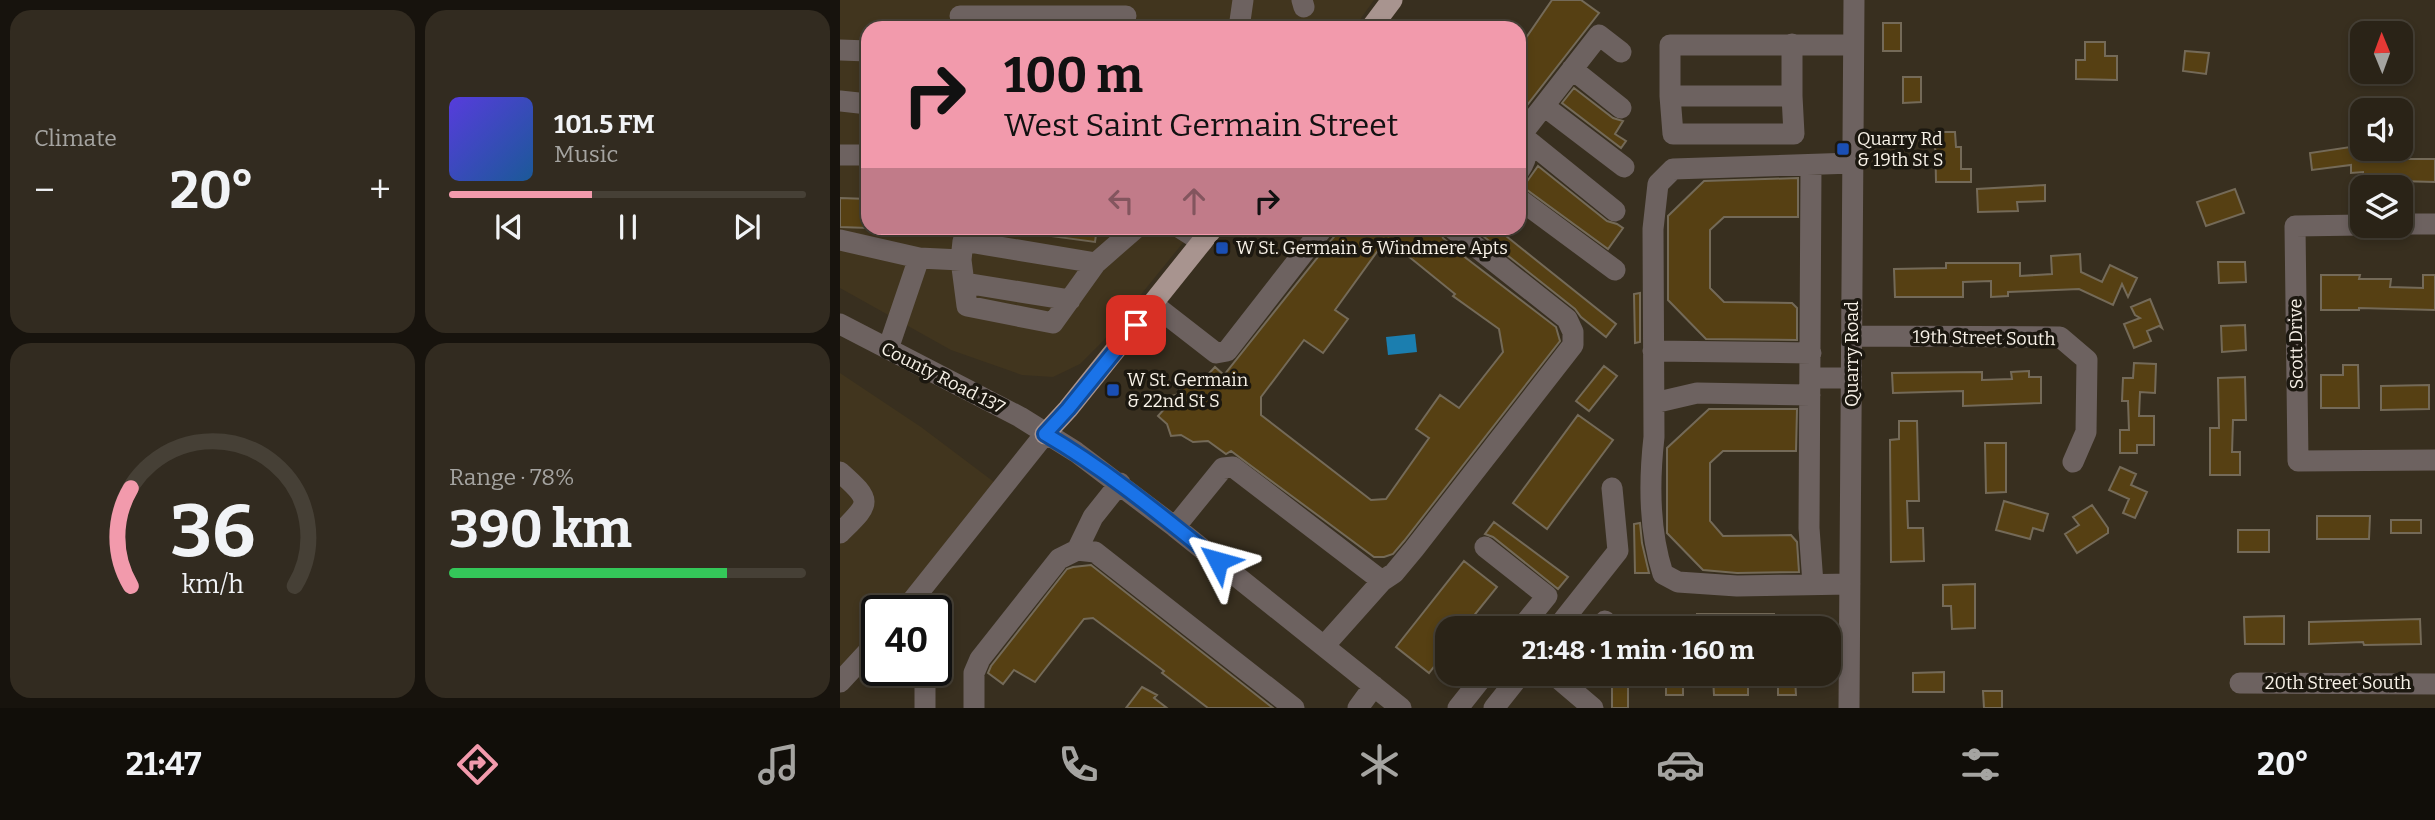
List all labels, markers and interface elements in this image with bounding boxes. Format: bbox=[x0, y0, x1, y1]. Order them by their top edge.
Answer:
north arrow bbox=[2350, 21, 2413, 84]
map controls bbox=[2350, 21, 2413, 238]
text: 100 m bbox=[1004, 46, 1143, 105]
icon: right bbox=[889, 49, 980, 140]
button: sound bbox=[2350, 98, 2413, 161]
text: West Saint Germain Street bbox=[1004, 106, 1398, 144]
text: 101.5 FM bbox=[554, 109, 655, 140]
text: Climate bbox=[34, 124, 117, 152]
place label: Quarry Rd & 19th St S bbox=[1857, 128, 1943, 171]
text: Music bbox=[554, 140, 618, 168]
marker: Quarry Rd & 19th St S bbox=[1835, 141, 1851, 157]
text: 20° bbox=[170, 159, 254, 222]
text: − bbox=[34, 167, 55, 213]
text: + bbox=[369, 167, 391, 213]
button: layers bbox=[2350, 175, 2413, 238]
icon: left bbox=[1102, 182, 1140, 220]
icon: ahead bbox=[1175, 182, 1213, 220]
icon: right bbox=[1248, 182, 1286, 220]
icon: previous bbox=[490, 208, 528, 246]
icon: pause bbox=[609, 208, 647, 246]
icon: next bbox=[728, 208, 766, 246]
place label: W St. Germain & Windmere Apts bbox=[1236, 237, 1508, 259]
marker: W St. Germain & Windmere Apts bbox=[1214, 240, 1230, 256]
pin bbox=[1106, 295, 1166, 355]
street label: Scott Drive bbox=[2284, 298, 2308, 390]
street label: Quarry Road bbox=[1841, 301, 1863, 407]
icon: arrive bbox=[1117, 306, 1155, 344]
street label: 19th Street South bbox=[1912, 326, 2056, 350]
street label: County Road 137 bbox=[877, 337, 1009, 419]
place label: W St. Germain & 22nd St S bbox=[1127, 369, 1249, 412]
marker: W St. Germain & 22nd St S bbox=[1105, 382, 1121, 398]
text: Range · 78% bbox=[449, 463, 575, 491]
text: 36 bbox=[170, 489, 255, 576]
text: 390 km bbox=[449, 498, 632, 561]
position arrow bbox=[1181, 524, 1255, 598]
text: km/h bbox=[182, 570, 244, 600]
speed limit sign: 40 bbox=[861, 595, 952, 686]
text: 21:48 · 1 min · 160 m bbox=[1522, 635, 1754, 666]
street label: 20th Street South bbox=[2265, 672, 2411, 694]
icon: directions bbox=[453, 740, 502, 789]
icon: music bbox=[754, 740, 803, 789]
icon: phone bbox=[1054, 740, 1103, 789]
icon: climate bbox=[1355, 740, 1404, 789]
icon: car bbox=[1656, 740, 1705, 789]
icon: filters bbox=[1956, 740, 2005, 789]
text: 21:47 bbox=[126, 745, 201, 783]
text: 20° bbox=[2257, 745, 2309, 783]

